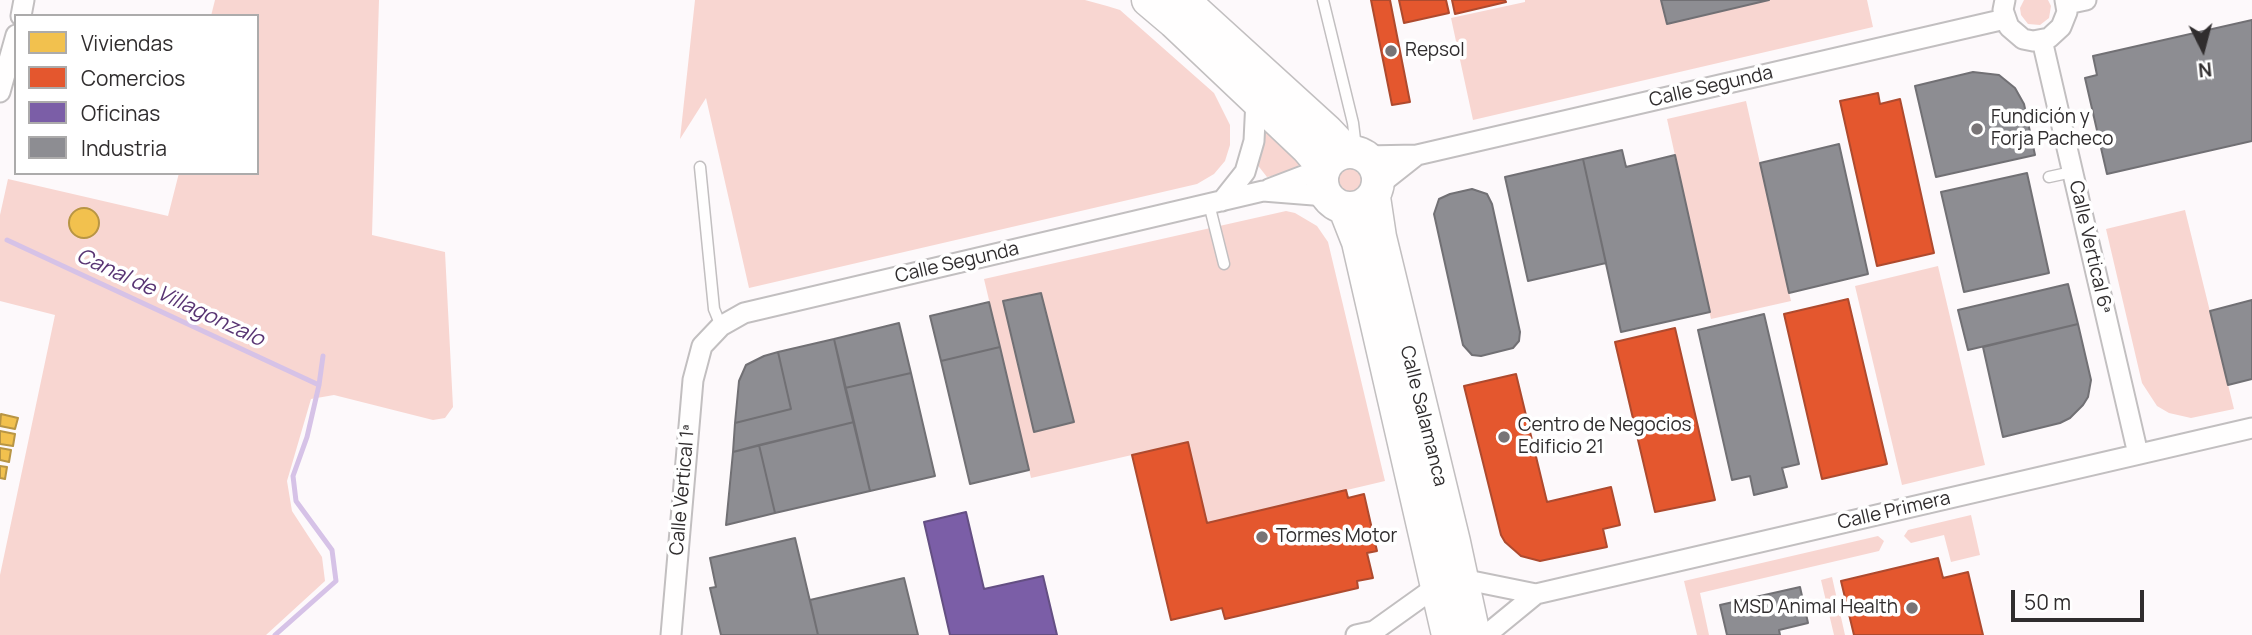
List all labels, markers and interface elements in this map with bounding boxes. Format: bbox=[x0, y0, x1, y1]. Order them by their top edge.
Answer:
legend bbox=[14, 14, 259, 175]
north arrow bbox=[2168, 14, 2238, 84]
text: Viviendas bbox=[81, 29, 173, 57]
place label: Repsol bbox=[1405, 40, 1465, 62]
marker: Repsol bbox=[1383, 43, 1399, 59]
text: N bbox=[2197, 56, 2213, 84]
street label: Calle Segunda bbox=[1647, 62, 1775, 112]
text: Comercios bbox=[81, 64, 185, 92]
text: Oficinas bbox=[81, 99, 160, 127]
place label: Fundición y Forja Pacheco bbox=[1991, 107, 2113, 151]
marker: Fundición y Forja Pacheco bbox=[1969, 121, 1985, 137]
text: Industria bbox=[81, 134, 167, 162]
street label: Calle Vertical 6ª bbox=[2064, 179, 2116, 315]
street label: Calle Segunda bbox=[893, 238, 1021, 288]
water label: Canal de Villagonzalo bbox=[72, 243, 268, 353]
street label: Calle Salamanca bbox=[1395, 343, 1451, 489]
place label: Centro de Negocios Edificio 21 bbox=[1518, 415, 1692, 459]
street label: Calle Vertical 1ª bbox=[666, 424, 700, 556]
marker: Centro de Negocios Edificio 21 bbox=[1496, 429, 1512, 445]
street label: Calle Primera bbox=[1835, 487, 1953, 535]
place label: Tormes Motor bbox=[1276, 526, 1397, 548]
marker: Tormes Motor bbox=[1254, 529, 1270, 545]
scale bar bbox=[2014, 576, 2147, 620]
text: 50 m bbox=[2024, 588, 2071, 616]
place label: MSD Animal Health bbox=[1733, 597, 1898, 619]
marker: MSD Animal Health bbox=[1904, 600, 1920, 616]

